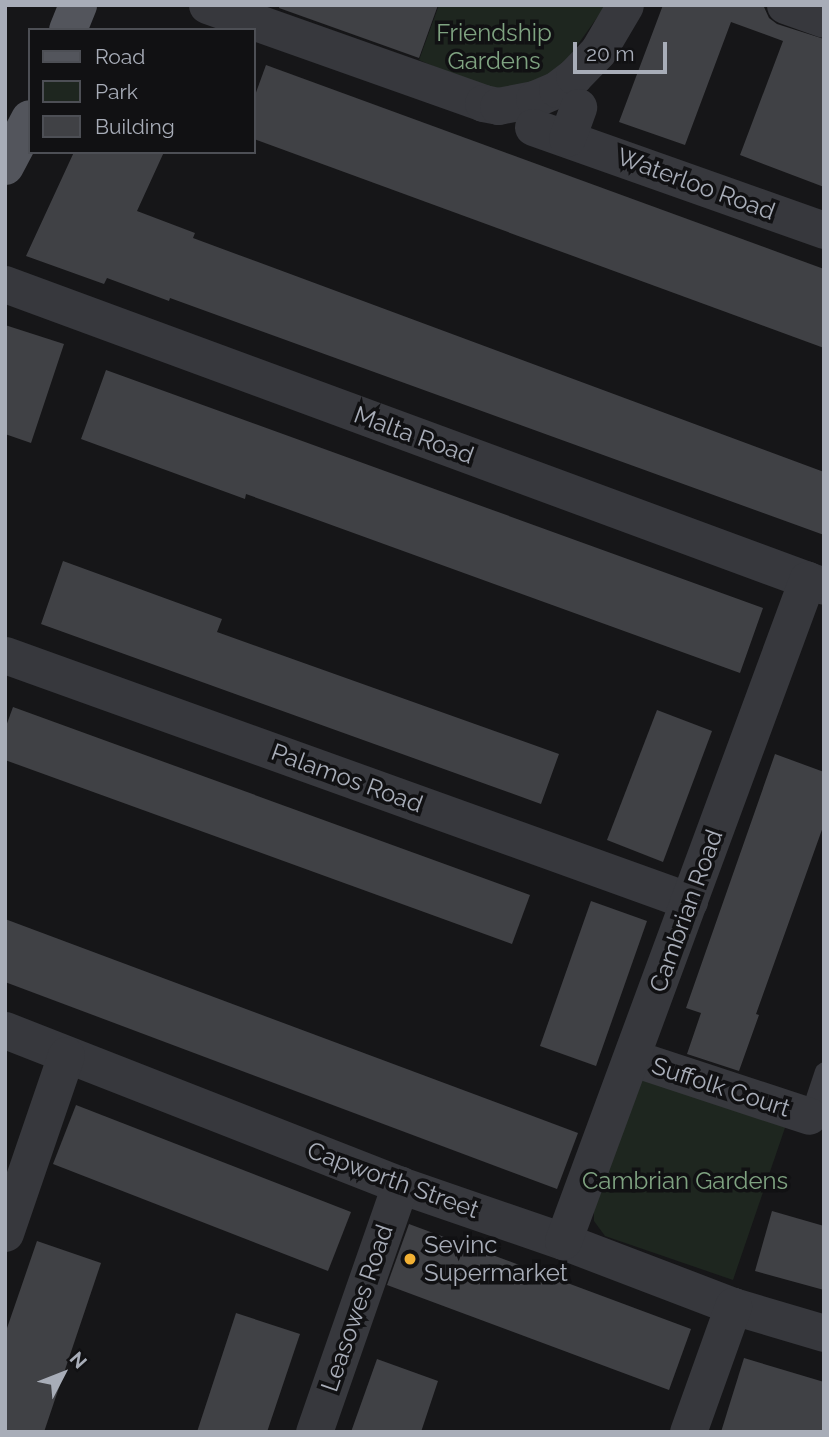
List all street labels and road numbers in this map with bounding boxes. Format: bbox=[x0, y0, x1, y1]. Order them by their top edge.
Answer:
street label: Waterloo Road bbox=[613, 142, 779, 226]
street label: Malta Road bbox=[350, 400, 478, 470]
street label: Palamos Road bbox=[267, 737, 427, 819]
street label: Cambrian Road bbox=[643, 826, 729, 996]
street label: Suffolk Court bbox=[648, 1051, 794, 1123]
street label: Capworth Street bbox=[303, 1136, 483, 1224]
street label: Leasowes Road bbox=[315, 1221, 399, 1395]

